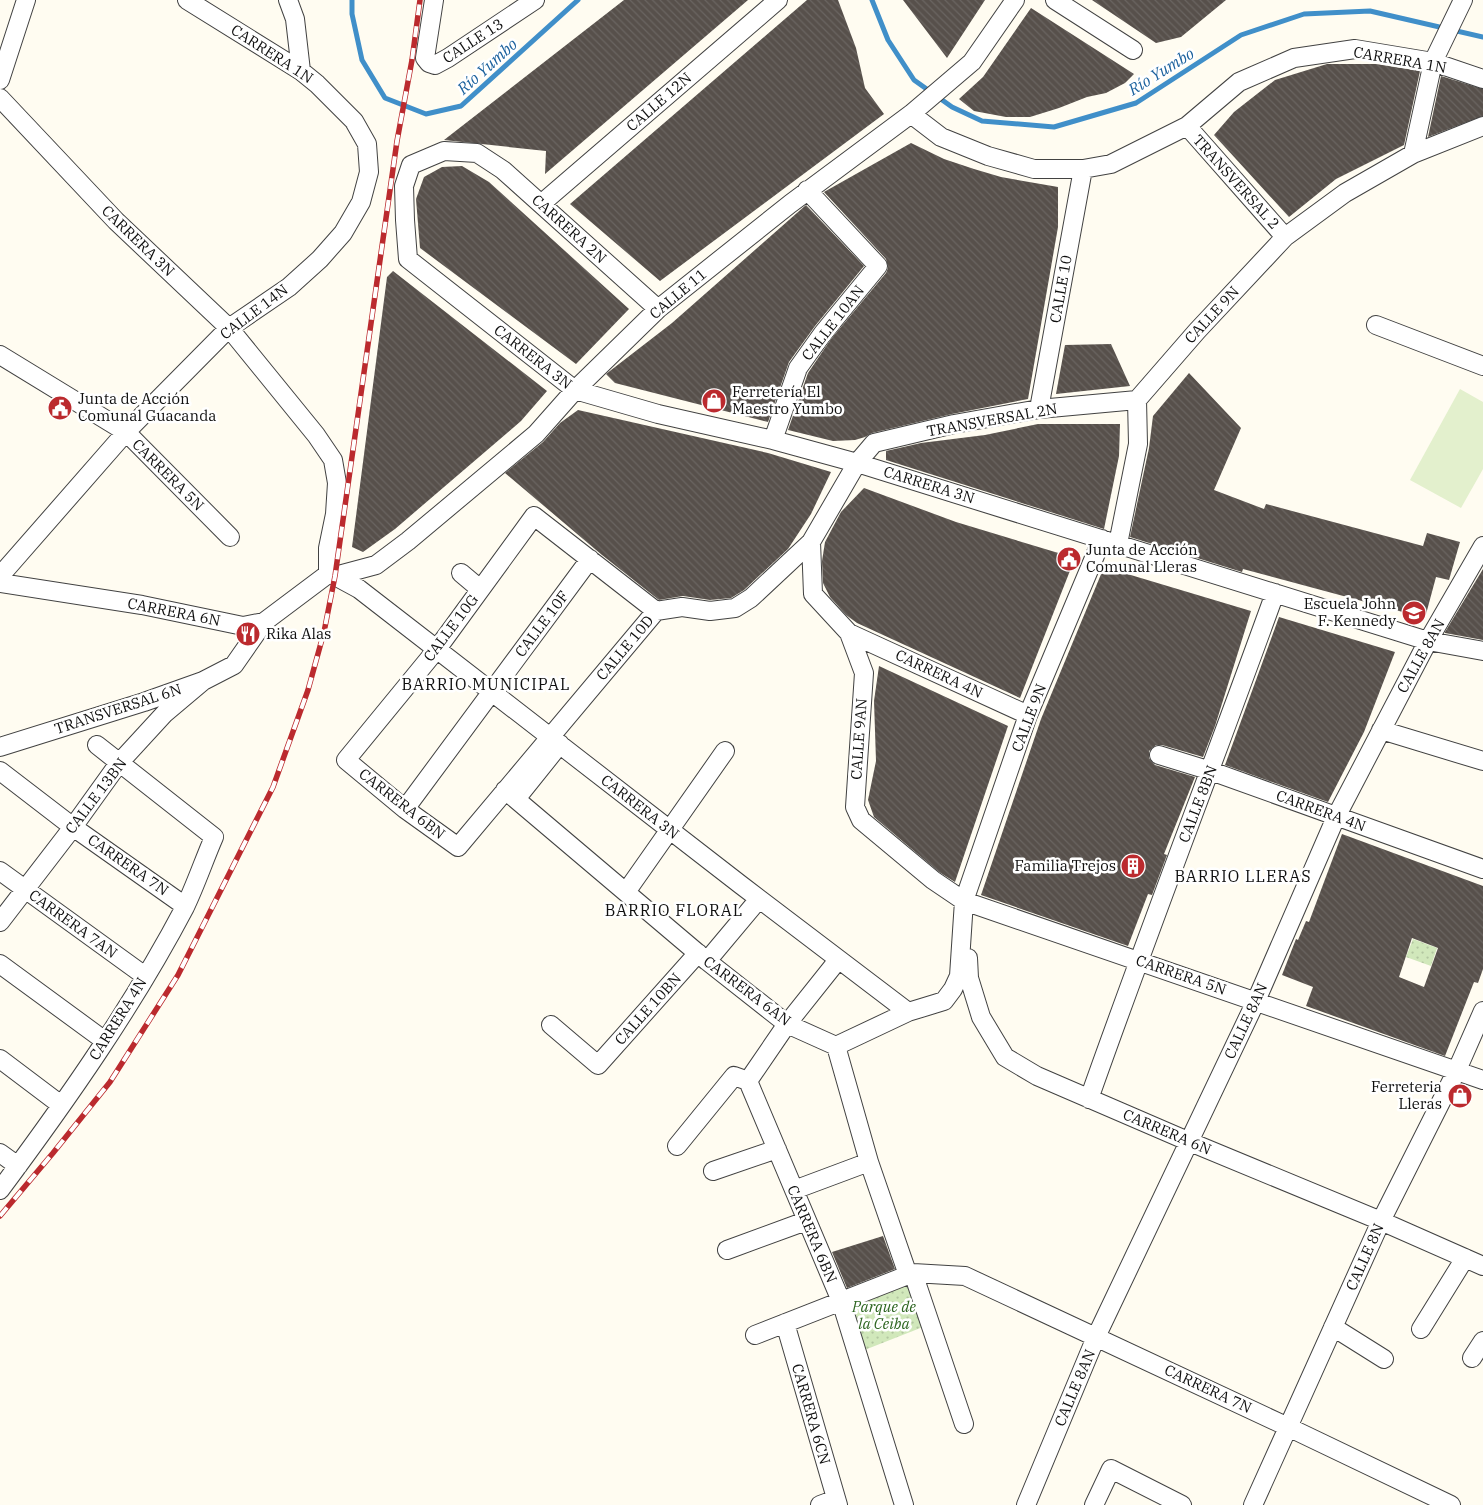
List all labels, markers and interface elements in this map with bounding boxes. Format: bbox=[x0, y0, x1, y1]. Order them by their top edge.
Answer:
street label: CALLE 13 bbox=[439, 14, 507, 67]
street label: CARRERA 1N bbox=[228, 20, 317, 87]
water label: Río Yumbo bbox=[452, 34, 521, 99]
street label: CARRERA 1N bbox=[1352, 42, 1448, 77]
water label: Río Yumbo bbox=[1124, 43, 1198, 100]
street label: CALLE 12N bbox=[622, 68, 695, 135]
street label: TRANSVERSAL 2 bbox=[1189, 130, 1284, 233]
street label: CARRERA 2N bbox=[528, 190, 611, 267]
street label: CARRERA 3N bbox=[98, 201, 179, 280]
street label: CALLE 10 bbox=[1045, 253, 1076, 324]
street label: CALLE 11 bbox=[645, 264, 710, 323]
street label: CALLE 14N bbox=[216, 280, 292, 343]
street label: CALLE 10AN bbox=[797, 281, 868, 364]
street label: CALLE 9N bbox=[1180, 282, 1243, 347]
street label: CARRERA 3N bbox=[490, 320, 576, 393]
place label: Ferretería El Maestro Yumbo bbox=[732, 382, 842, 418]
shop icon: Ferretería El Maestro Yumbo bbox=[701, 388, 727, 414]
place label: Junta de Acción Comunal Guacanda bbox=[78, 389, 216, 425]
public building icon: Junta de Acción Comunal Guacanda bbox=[47, 395, 73, 421]
street label: TRANSVERSAL 2N bbox=[925, 399, 1059, 440]
street label: CARRERA 5N bbox=[128, 435, 208, 515]
street label: CARRERA 3N bbox=[881, 462, 977, 507]
place label: Junta de Acción Comunal Lleras bbox=[1086, 540, 1198, 576]
public building icon: Junta de Acción Comunal Lleras bbox=[1056, 546, 1082, 572]
street label: CALLE 10F bbox=[511, 587, 573, 661]
street label: CALLE 10G bbox=[419, 590, 482, 665]
street label: CARRERA 6N bbox=[126, 593, 222, 630]
place label: Escuela John F. Kennedy bbox=[1304, 594, 1396, 630]
school or university icon: Escuela John F. Kennedy bbox=[1401, 600, 1427, 626]
street label: CALLE 10D bbox=[592, 611, 657, 684]
street label: CALLE 8AN bbox=[1392, 615, 1449, 696]
restaurant icon: Rika Alas bbox=[235, 621, 261, 647]
place label: Rika Alas bbox=[266, 624, 331, 643]
street label: CARRERA 4N bbox=[892, 645, 986, 702]
district label: BARRIO MUNICIPAL bbox=[402, 674, 570, 694]
street label: TRANSVERSAL 6N bbox=[52, 679, 184, 738]
street label: CALLE 9N bbox=[1007, 681, 1050, 755]
street label: CALLE 9AN bbox=[846, 698, 871, 780]
street label: CALLE 13BN bbox=[61, 754, 130, 838]
street label: CALLE 8BN bbox=[1174, 762, 1221, 845]
street label: CARRERA 6BN bbox=[355, 764, 449, 843]
street label: CARRERA 3N bbox=[597, 770, 683, 843]
street label: CARRERA 4N bbox=[1274, 785, 1369, 836]
street label: CARRERA 7N bbox=[84, 830, 172, 899]
building icon: Familia Trejos bbox=[1120, 853, 1146, 879]
place label: Familia Trejos bbox=[1015, 856, 1116, 875]
district label: BARRIO LLERAS bbox=[1174, 866, 1312, 886]
street label: CARRERA 7AN bbox=[25, 885, 121, 962]
district label: BARRIO FLORAL bbox=[605, 900, 743, 920]
street label: CARRERA 5N bbox=[1134, 950, 1229, 999]
street label: CARRERA 6AN bbox=[700, 952, 795, 1030]
street label: CALLE 10BN bbox=[610, 969, 685, 1049]
street label: CARRERA 4N bbox=[85, 974, 151, 1064]
street label: CALLE 8AN bbox=[1220, 980, 1271, 1062]
place label: Ferreteria Lleras bbox=[1371, 1077, 1442, 1113]
shop icon: Ferreteria Lleras bbox=[1447, 1083, 1473, 1109]
street label: CARRERA 6N bbox=[1120, 1104, 1214, 1159]
street label: CARRERA 6BN bbox=[783, 1182, 842, 1286]
street label: CALLE 8N bbox=[1341, 1220, 1388, 1293]
park label: Parque de la Ceiba bbox=[851, 1297, 916, 1333]
street label: CALLE 8AN bbox=[1050, 1346, 1099, 1429]
street label: CARRERA 7N bbox=[1161, 1360, 1255, 1417]
street label: CARRERA 6CN bbox=[788, 1361, 835, 1466]

